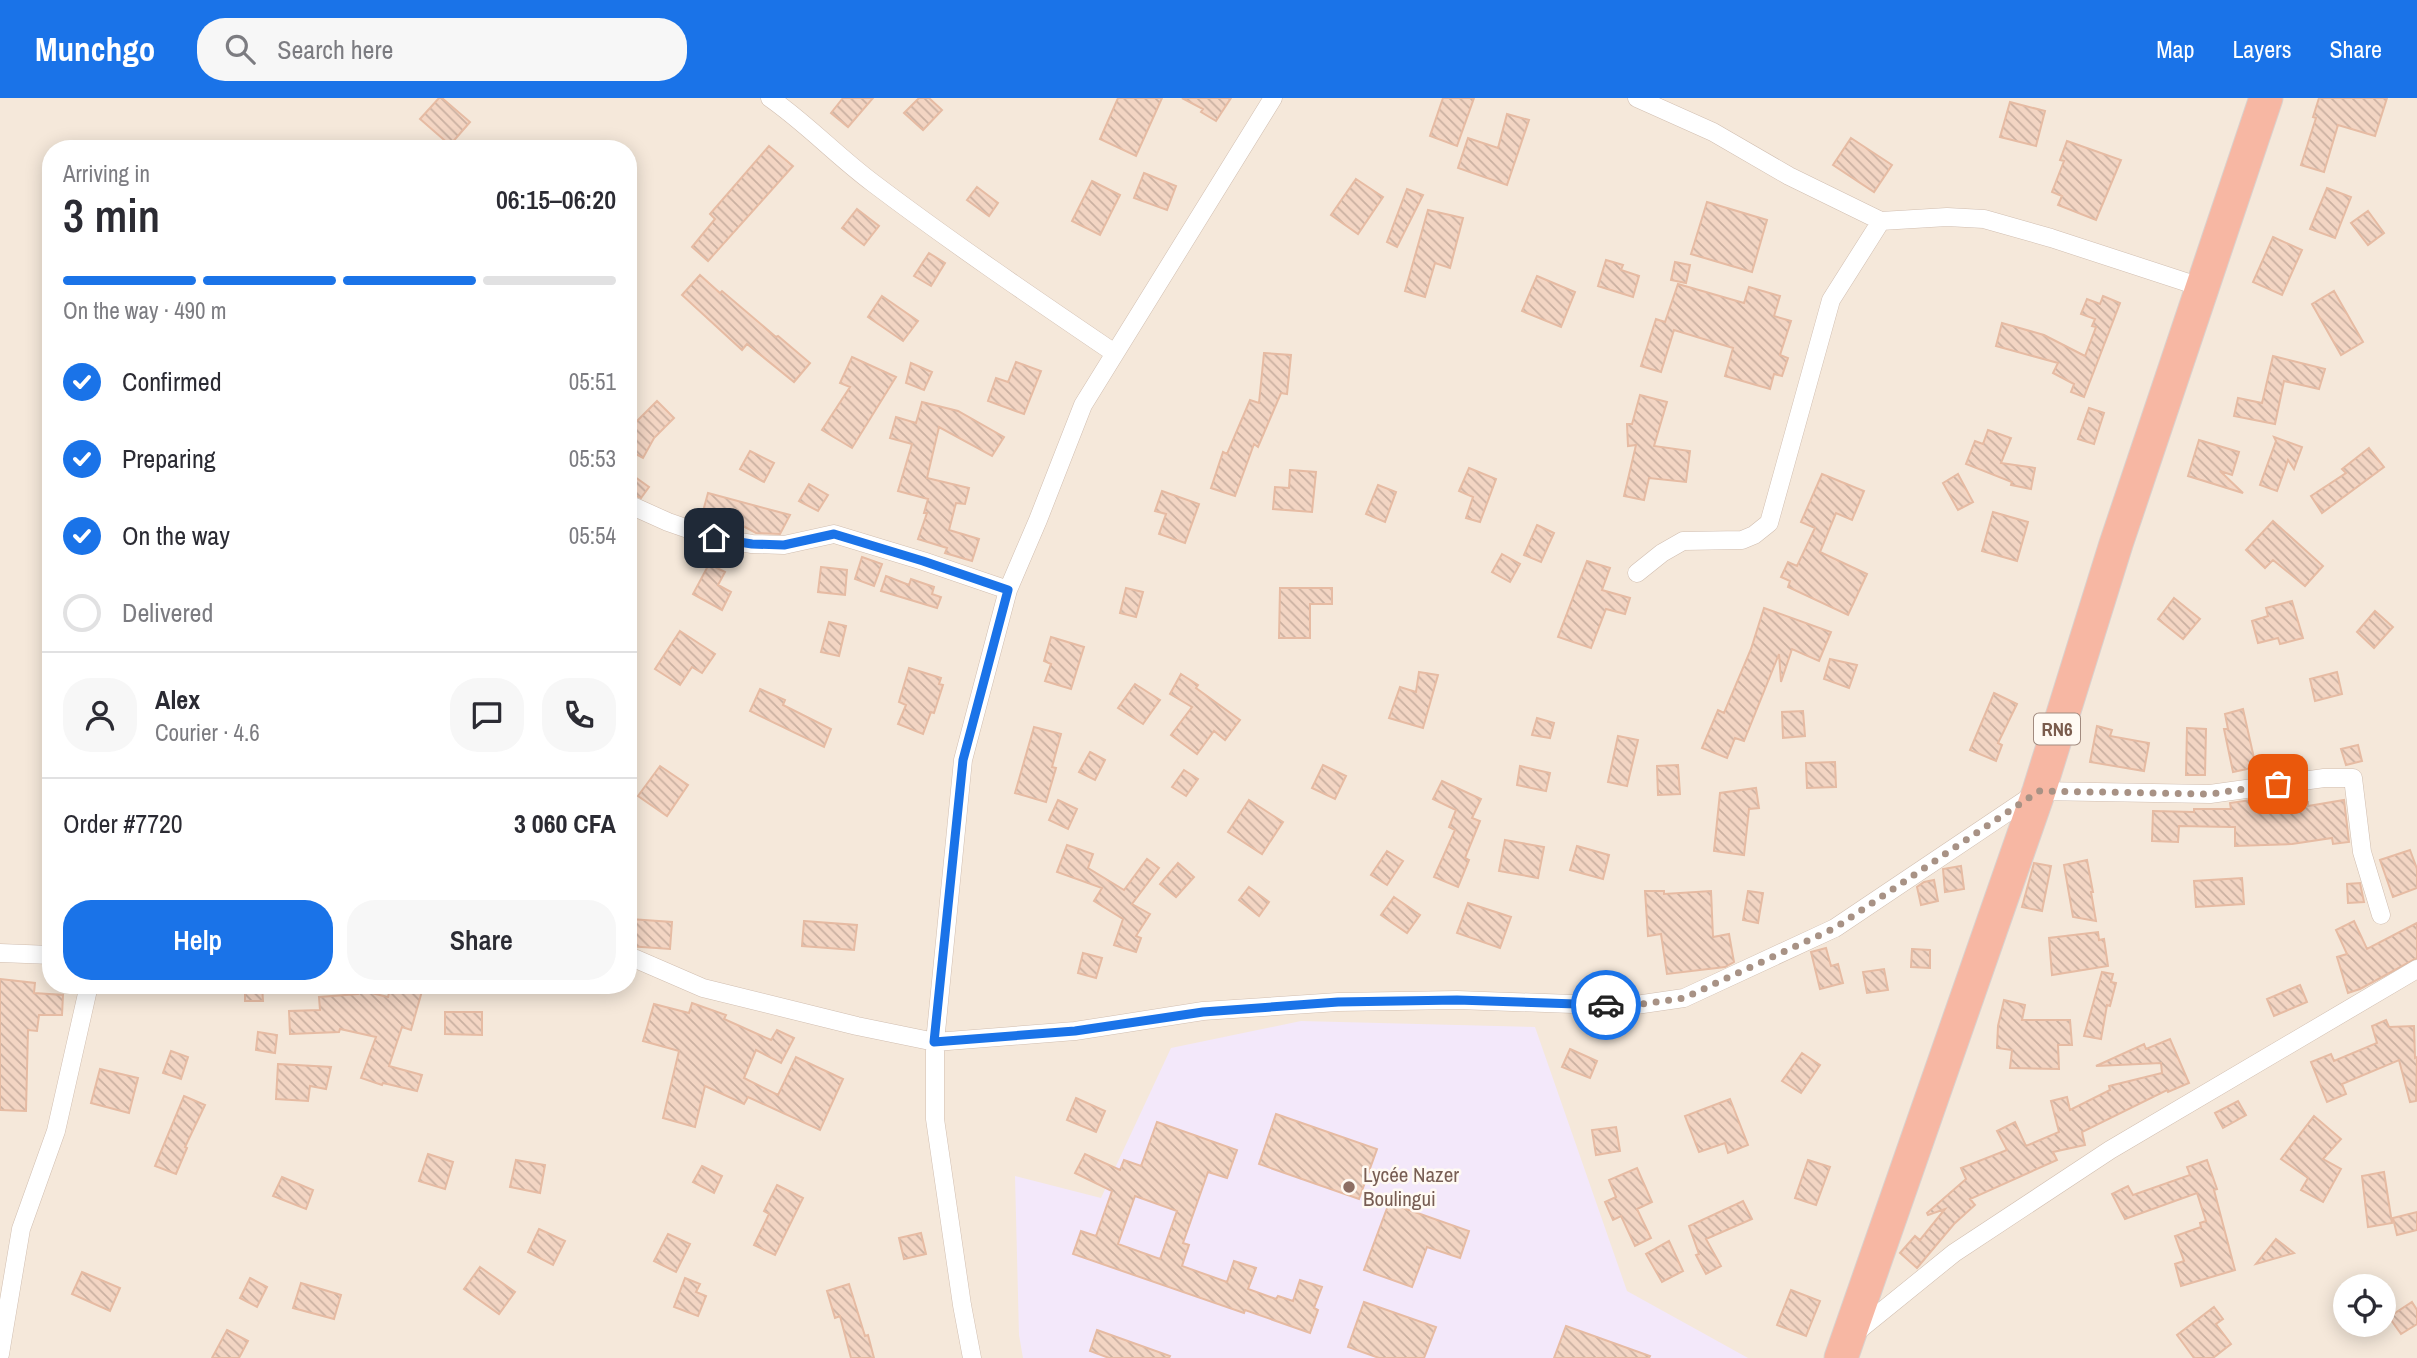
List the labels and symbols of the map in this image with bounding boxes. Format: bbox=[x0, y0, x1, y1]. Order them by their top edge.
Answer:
pin bbox=[684, 508, 744, 568]
road number: RN6 bbox=[2034, 714, 2080, 744]
pin bbox=[2248, 754, 2308, 814]
courier bbox=[1571, 970, 1641, 1040]
place label: Lycée Nazer Boulingui bbox=[1363, 1160, 1459, 1213]
marker: Lycée Nazer Boulingui bbox=[1341, 1179, 1357, 1195]

